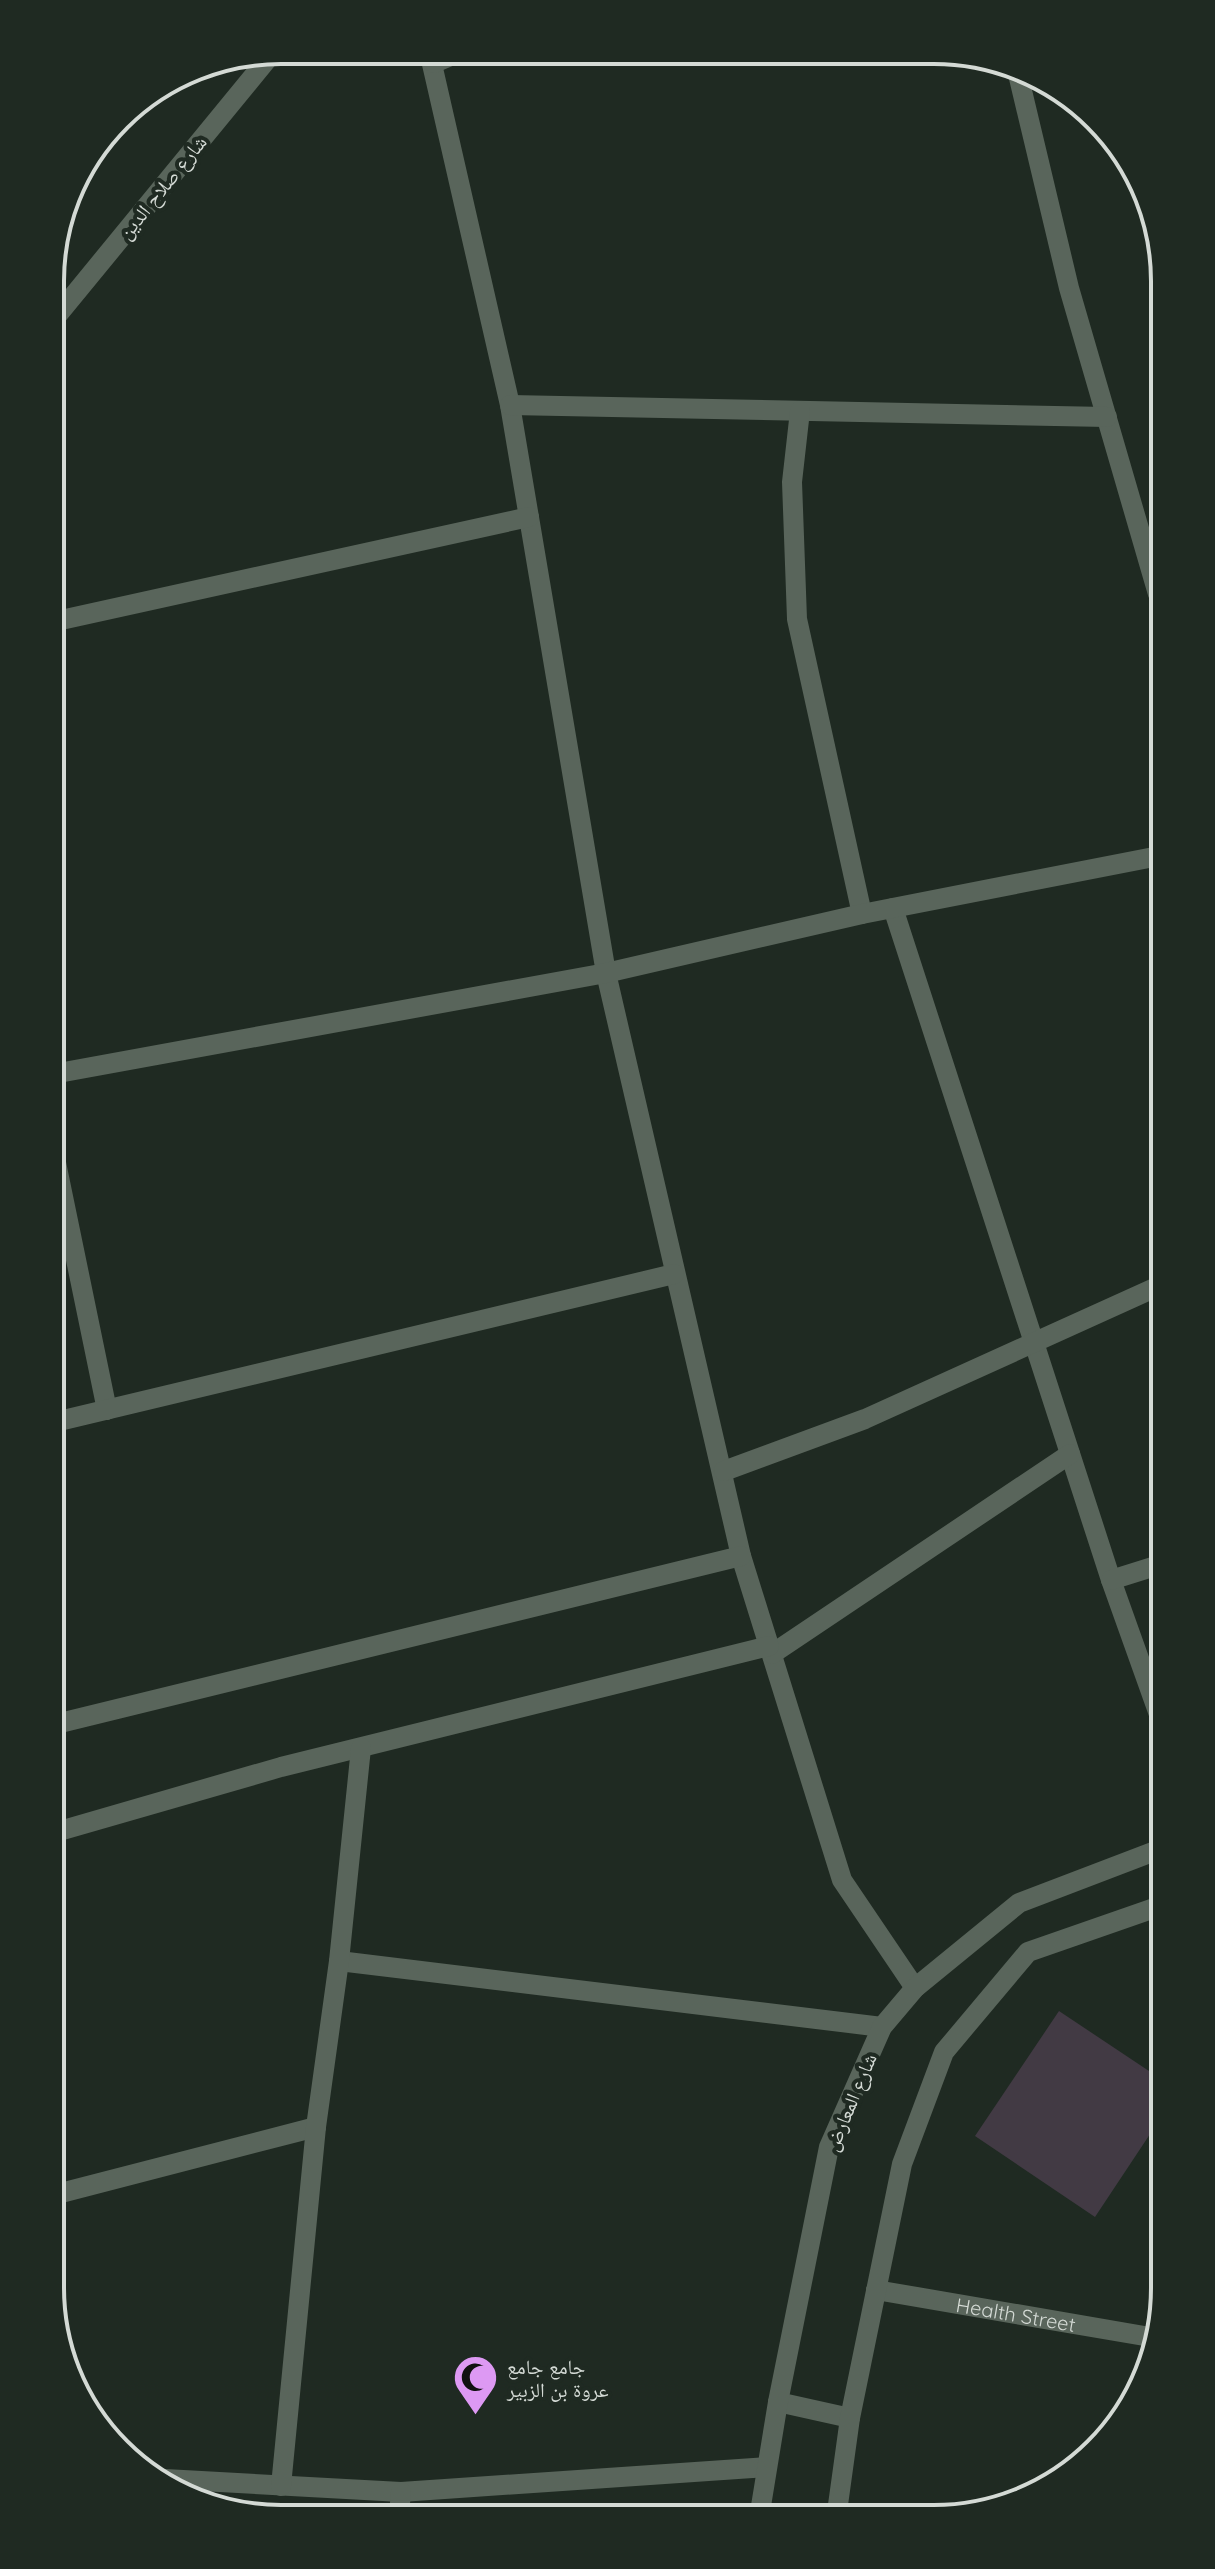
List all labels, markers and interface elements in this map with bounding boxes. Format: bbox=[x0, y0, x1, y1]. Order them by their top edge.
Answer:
street label: شارع صلاح الدين bbox=[112, 130, 212, 245]
street label: شارع المعارض bbox=[818, 2049, 883, 2155]
street label: Health Street bbox=[954, 2291, 1078, 2337]
mosque icon: جامع جامع عروة بن الزبير bbox=[452, 2353, 500, 2416]
place label: جامع جامع عروة بن الزبير bbox=[506, 2354, 609, 2402]

